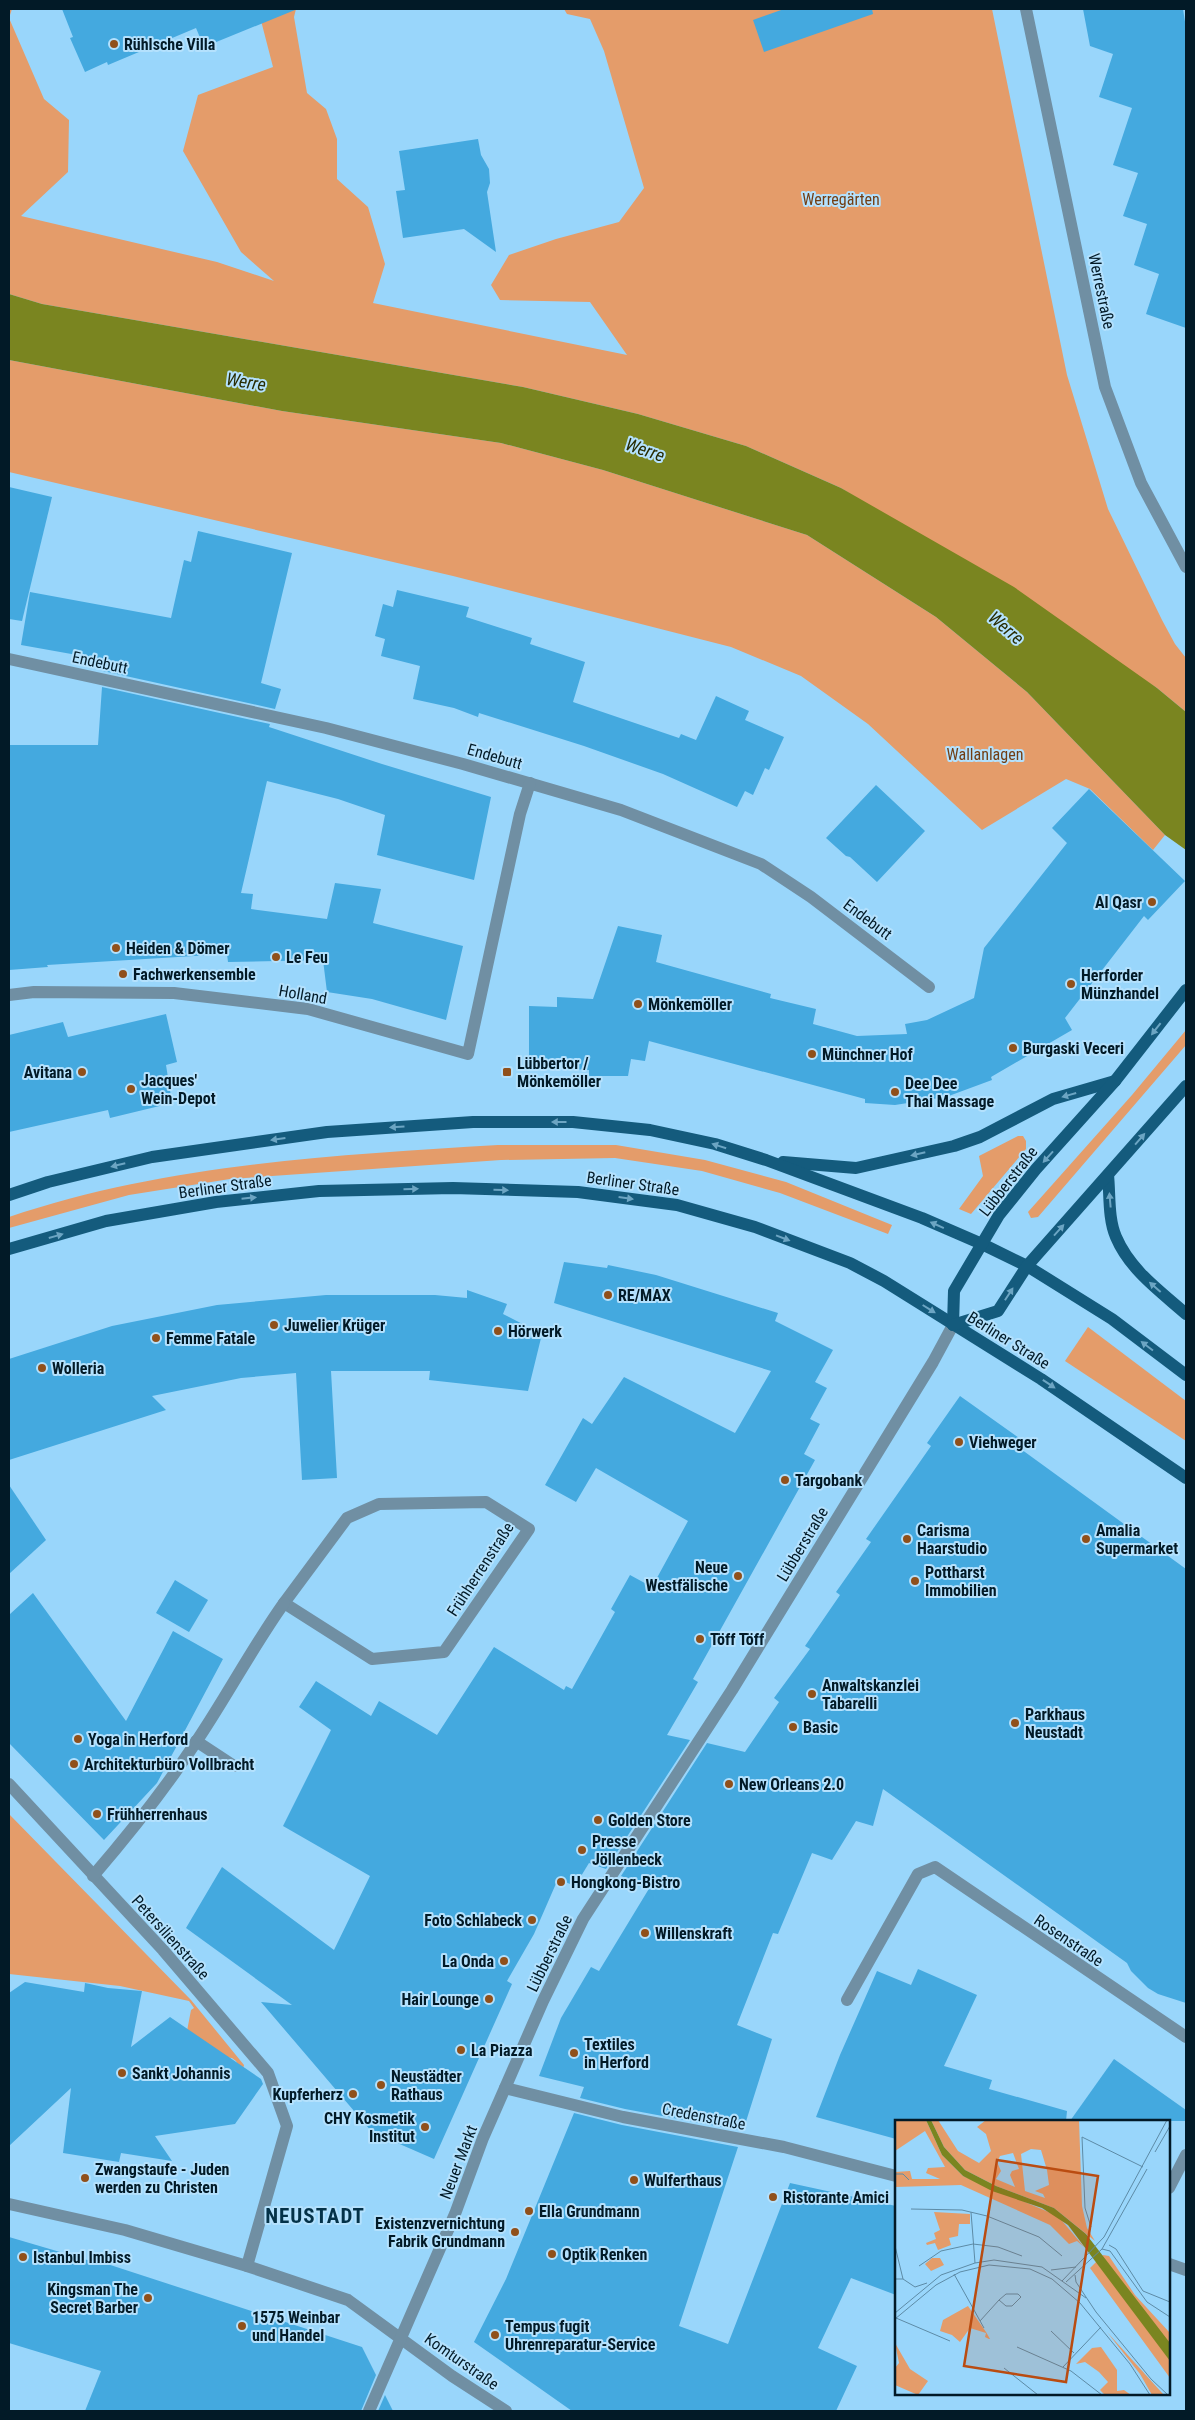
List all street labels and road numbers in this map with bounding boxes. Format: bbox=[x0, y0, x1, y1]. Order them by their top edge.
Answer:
street label: Werrestraße bbox=[1084, 252, 1119, 331]
street label: Endebutt bbox=[70, 647, 130, 678]
street label: Endebutt bbox=[465, 740, 525, 773]
street label: Endebutt bbox=[840, 895, 896, 944]
street label: Holland bbox=[277, 981, 329, 1008]
street label: Lübberstraße bbox=[975, 1143, 1042, 1220]
street label: Berliner Straße bbox=[585, 1168, 680, 1199]
street label: Berliner Straße bbox=[178, 1171, 273, 1202]
street label: Berliner Straße bbox=[964, 1308, 1053, 1373]
street label: Lübberstraße bbox=[773, 1504, 832, 1585]
street label: Frühherrenstraße bbox=[443, 1519, 518, 1620]
street label: Petersilienstraße bbox=[128, 1891, 214, 1983]
street label: Rosenstraße bbox=[1031, 1910, 1107, 1970]
street label: Lübberstraße bbox=[523, 1912, 576, 1995]
street label: Credenstraße bbox=[661, 2099, 747, 2134]
street label: Neuer Markt bbox=[436, 2122, 481, 2202]
street label: Komturstraße bbox=[421, 2329, 502, 2394]

